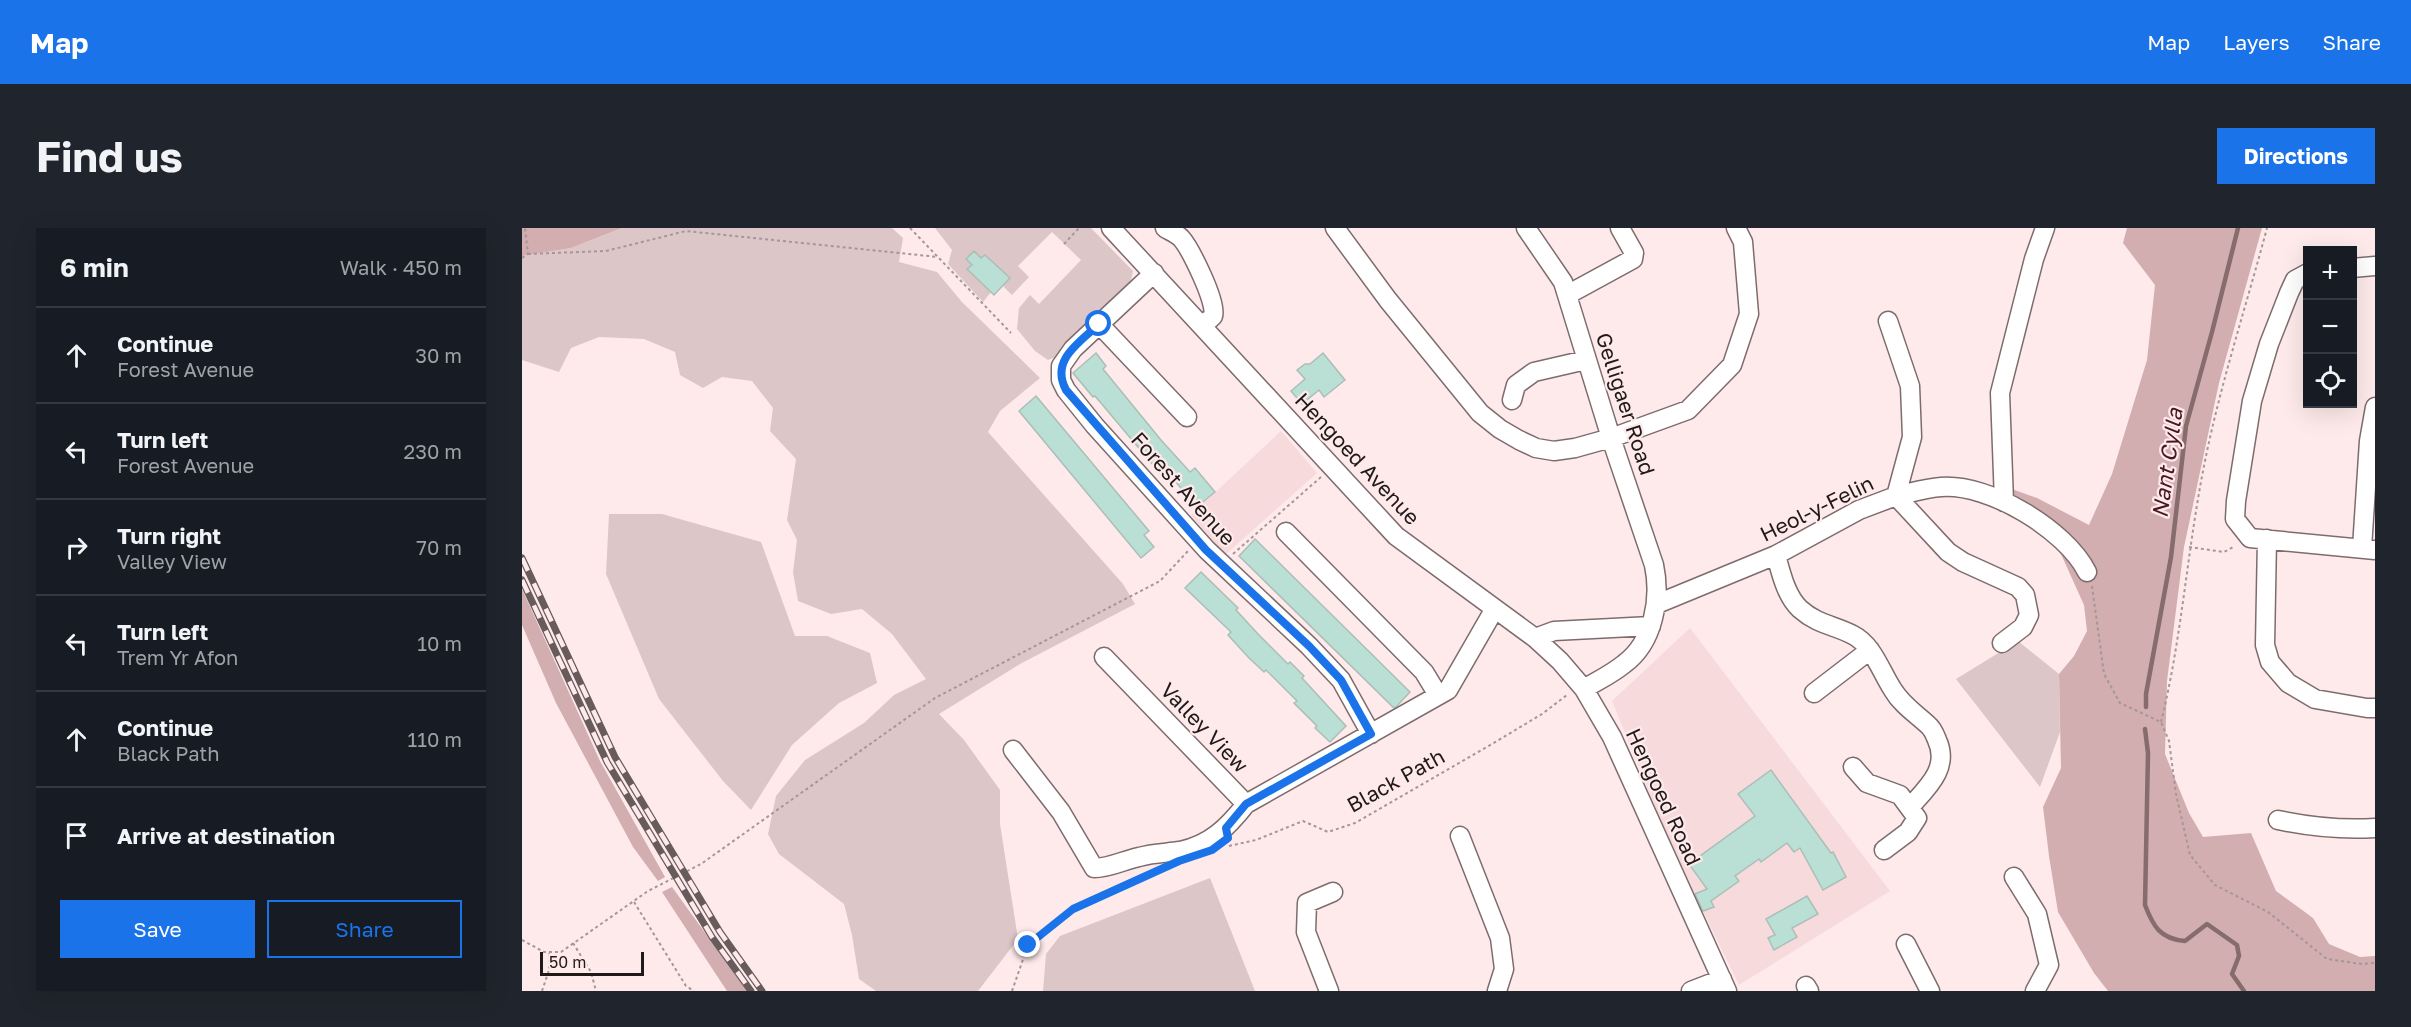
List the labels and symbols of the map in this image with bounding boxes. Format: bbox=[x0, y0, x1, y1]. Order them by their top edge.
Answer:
route start bbox=[1085, 310, 1111, 336]
street label: Gelligaer Road bbox=[1591, 329, 1661, 478]
street label: Hengoed Avenue bbox=[1290, 387, 1426, 530]
water label: Nant Cylla bbox=[2145, 405, 2188, 520]
street label: Forest Avenue bbox=[1126, 426, 1242, 551]
street label: Heol-y-Felin bbox=[1755, 469, 1878, 547]
street label: Valley View bbox=[1155, 677, 1254, 778]
street label: Hengoed Road bbox=[1621, 724, 1707, 869]
street label: Black Path bbox=[1342, 743, 1449, 818]
route end bbox=[1014, 931, 1040, 957]
scale bar bbox=[540, 949, 644, 976]

